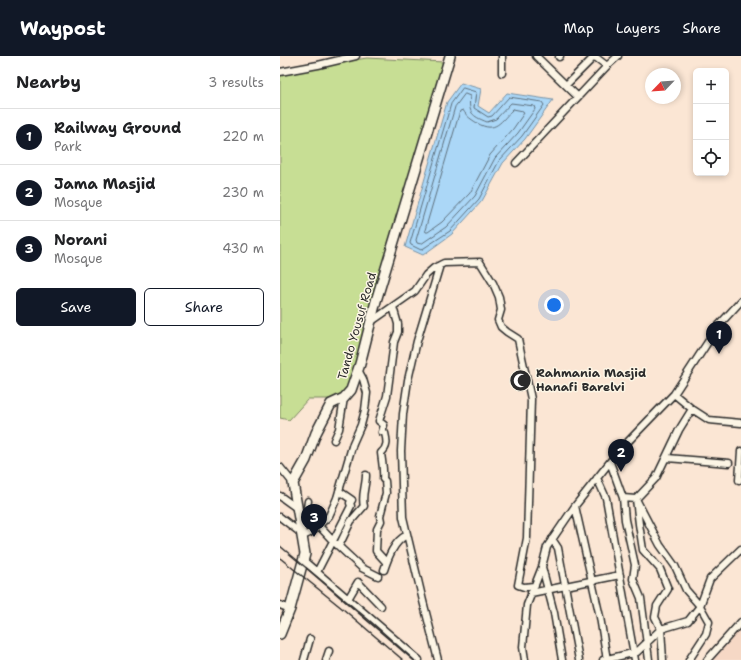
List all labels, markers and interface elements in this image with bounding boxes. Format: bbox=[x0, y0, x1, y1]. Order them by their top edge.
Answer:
text: Waypost bbox=[20, 16, 105, 41]
text: Map bbox=[564, 19, 594, 37]
text: Layers bbox=[616, 19, 660, 37]
text: Share bbox=[682, 19, 721, 37]
north arrow bbox=[645, 68, 681, 104]
map controls bbox=[693, 68, 729, 176]
button: + bbox=[693, 68, 729, 104]
text: Nearby bbox=[16, 71, 81, 93]
text: 3 results bbox=[208, 74, 264, 91]
button: − bbox=[693, 104, 729, 140]
text: Railway Ground bbox=[54, 118, 181, 138]
text: 1 bbox=[26, 128, 32, 145]
text: 220 m bbox=[222, 128, 264, 145]
text: Park bbox=[54, 138, 82, 155]
button: locate bbox=[693, 140, 729, 176]
text: Jama Masjid bbox=[54, 174, 156, 194]
text: 2 bbox=[24, 184, 34, 201]
text: 230 m bbox=[222, 184, 264, 201]
text: Mosque bbox=[54, 194, 103, 211]
text: Norani bbox=[54, 230, 107, 250]
text: 3 bbox=[24, 240, 34, 257]
text: 430 m bbox=[222, 240, 264, 257]
text: Mosque bbox=[54, 250, 103, 267]
street label: Tando Yousuf Road bbox=[334, 270, 380, 382]
button: Save bbox=[16, 288, 136, 326]
button: Share bbox=[144, 288, 264, 326]
your location bbox=[544, 295, 564, 315]
pin: 1 bbox=[706, 321, 732, 354]
place label: Rahmania Masjid Hanafi Barelvi bbox=[536, 365, 646, 395]
mosque icon: Rahmania Masjid Hanafi Barelvi bbox=[508, 367, 534, 393]
pin: 2 bbox=[608, 439, 634, 472]
pin: 3 bbox=[301, 504, 327, 537]

